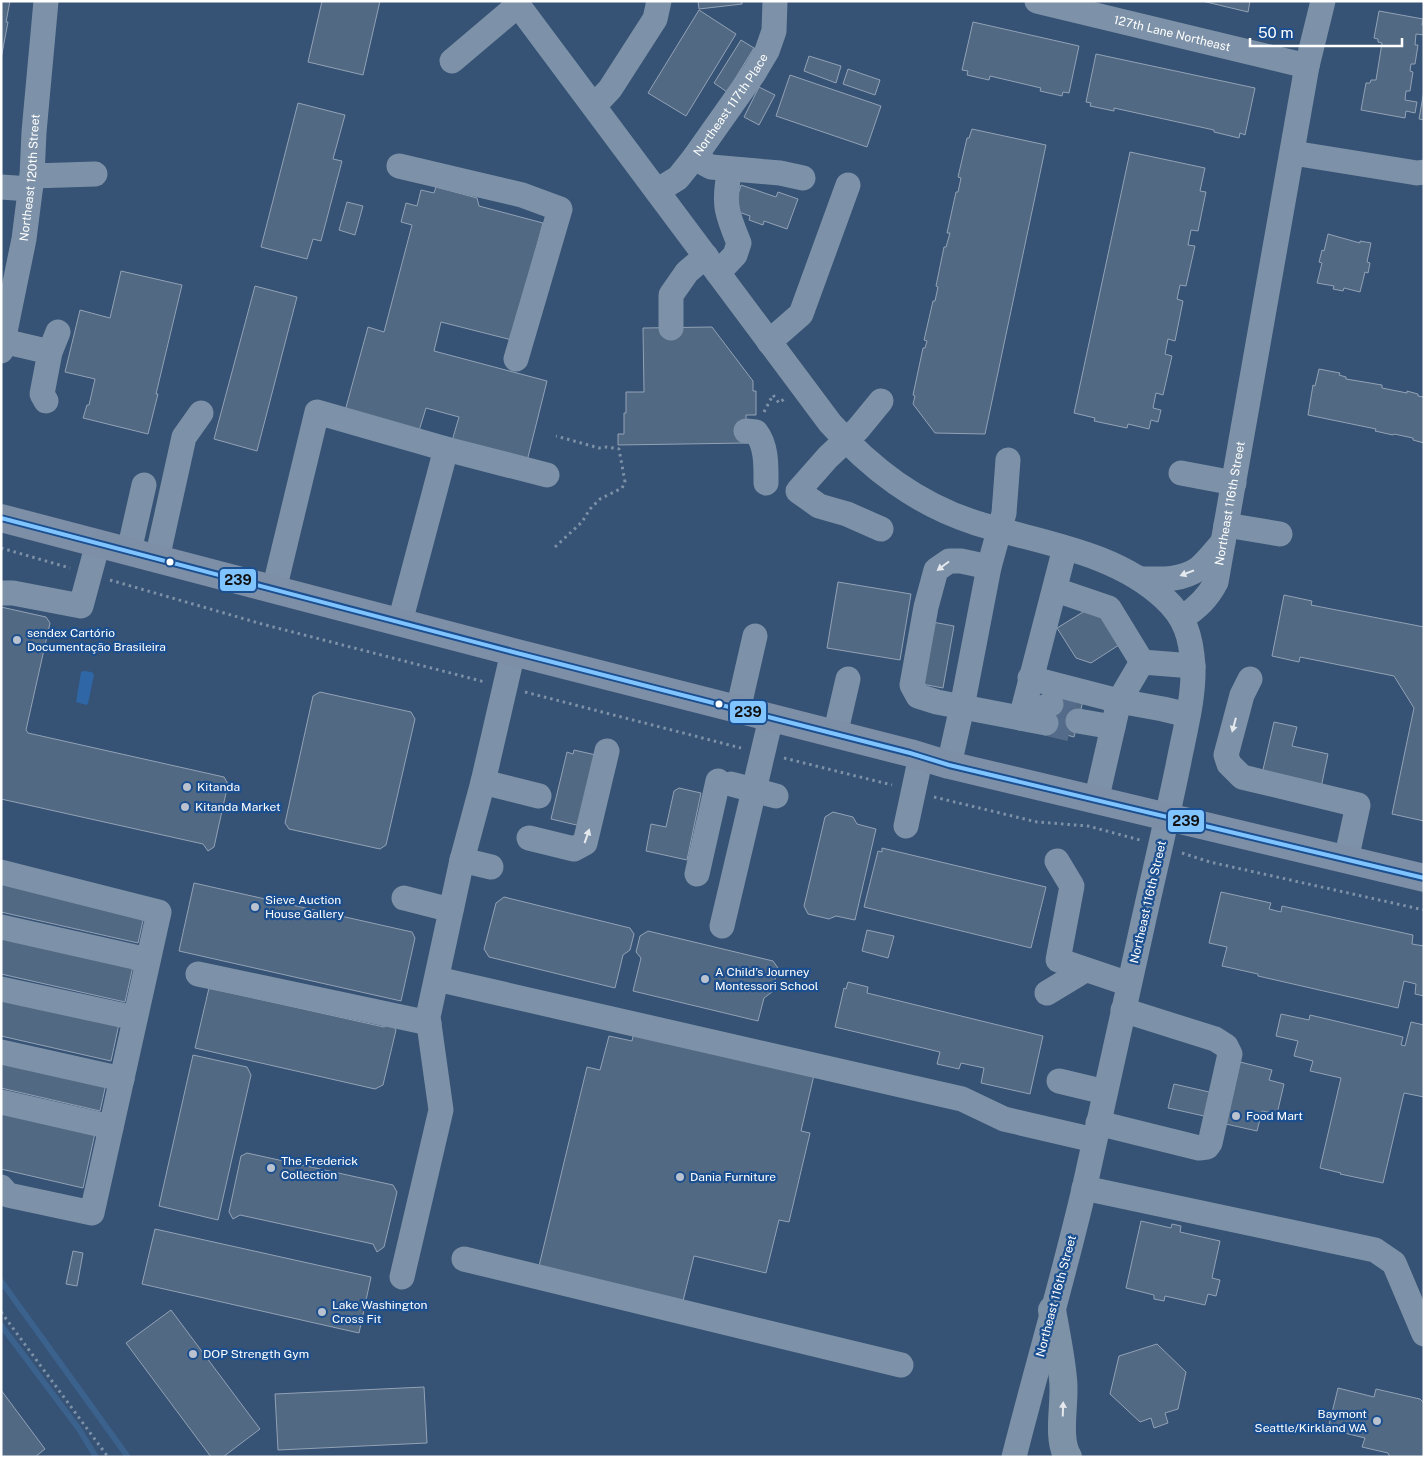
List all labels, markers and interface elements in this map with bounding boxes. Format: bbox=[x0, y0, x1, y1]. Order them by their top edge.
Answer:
street label: 127th Lane Northeast bbox=[1112, 13, 1232, 54]
scale bar bbox=[1250, 15, 1402, 47]
text: 50 m bbox=[1258, 24, 1293, 41]
street label: Northeast 117th Place bbox=[691, 51, 771, 159]
street label: Northeast 120th Street bbox=[17, 113, 43, 242]
street label: Northeast 116th Street bbox=[1212, 440, 1248, 566]
unlabelled marker bbox=[165, 557, 175, 567]
one-way arrow bbox=[936, 561, 950, 571]
line badge: 239 bbox=[219, 568, 257, 592]
one-way arrow bbox=[1179, 569, 1194, 577]
text: 239 bbox=[224, 572, 252, 588]
place label: sendex Cartório Documentação Brasileira bbox=[27, 626, 166, 654]
marker: sendex Cartório Documentação Brasileira bbox=[11, 634, 23, 646]
unlabelled marker bbox=[714, 699, 724, 709]
line badge: 239 bbox=[729, 700, 767, 724]
text: 239 bbox=[734, 704, 762, 720]
one-way arrow bbox=[1229, 717, 1237, 732]
place label: Kitanda bbox=[197, 780, 240, 794]
marker: Kitanda bbox=[181, 781, 193, 793]
place label: Kitanda Market bbox=[195, 800, 281, 814]
marker: Kitanda Market bbox=[179, 801, 191, 813]
line badge: 239 bbox=[1167, 809, 1205, 833]
text: 239 bbox=[1172, 813, 1200, 829]
one-way arrow bbox=[583, 828, 591, 843]
street label: Northeast 116th Street bbox=[1127, 839, 1169, 965]
place label: Sieve Auction House Gallery bbox=[265, 893, 344, 921]
marker: Sieve Auction House Gallery bbox=[249, 901, 261, 913]
place label: A Child’s Journey Montessori School bbox=[715, 965, 819, 993]
marker: A Child’s Journey Montessori School bbox=[699, 973, 711, 985]
place label: Food Mart bbox=[1246, 1109, 1303, 1123]
marker: Food Mart bbox=[1230, 1110, 1242, 1122]
place label: The Frederick Collection bbox=[281, 1154, 358, 1182]
marker: The Frederick Collection bbox=[265, 1162, 277, 1174]
place label: Dania Furniture bbox=[690, 1170, 776, 1184]
marker: Dania Furniture bbox=[674, 1171, 686, 1183]
street label: Northeast 116th Street bbox=[1033, 1233, 1079, 1358]
place label: Lake Washington Cross Fit bbox=[332, 1298, 427, 1326]
marker: Lake Washington Cross Fit bbox=[316, 1306, 328, 1318]
place label: DOP Strength Gym bbox=[203, 1347, 309, 1361]
marker: DOP Strength Gym bbox=[187, 1348, 199, 1360]
one-way arrow bbox=[1059, 1401, 1067, 1417]
place label: Baymont Seattle/Kirkland WA bbox=[1255, 1407, 1367, 1435]
marker: Baymont Seattle/Kirkland WA bbox=[1371, 1415, 1383, 1427]

